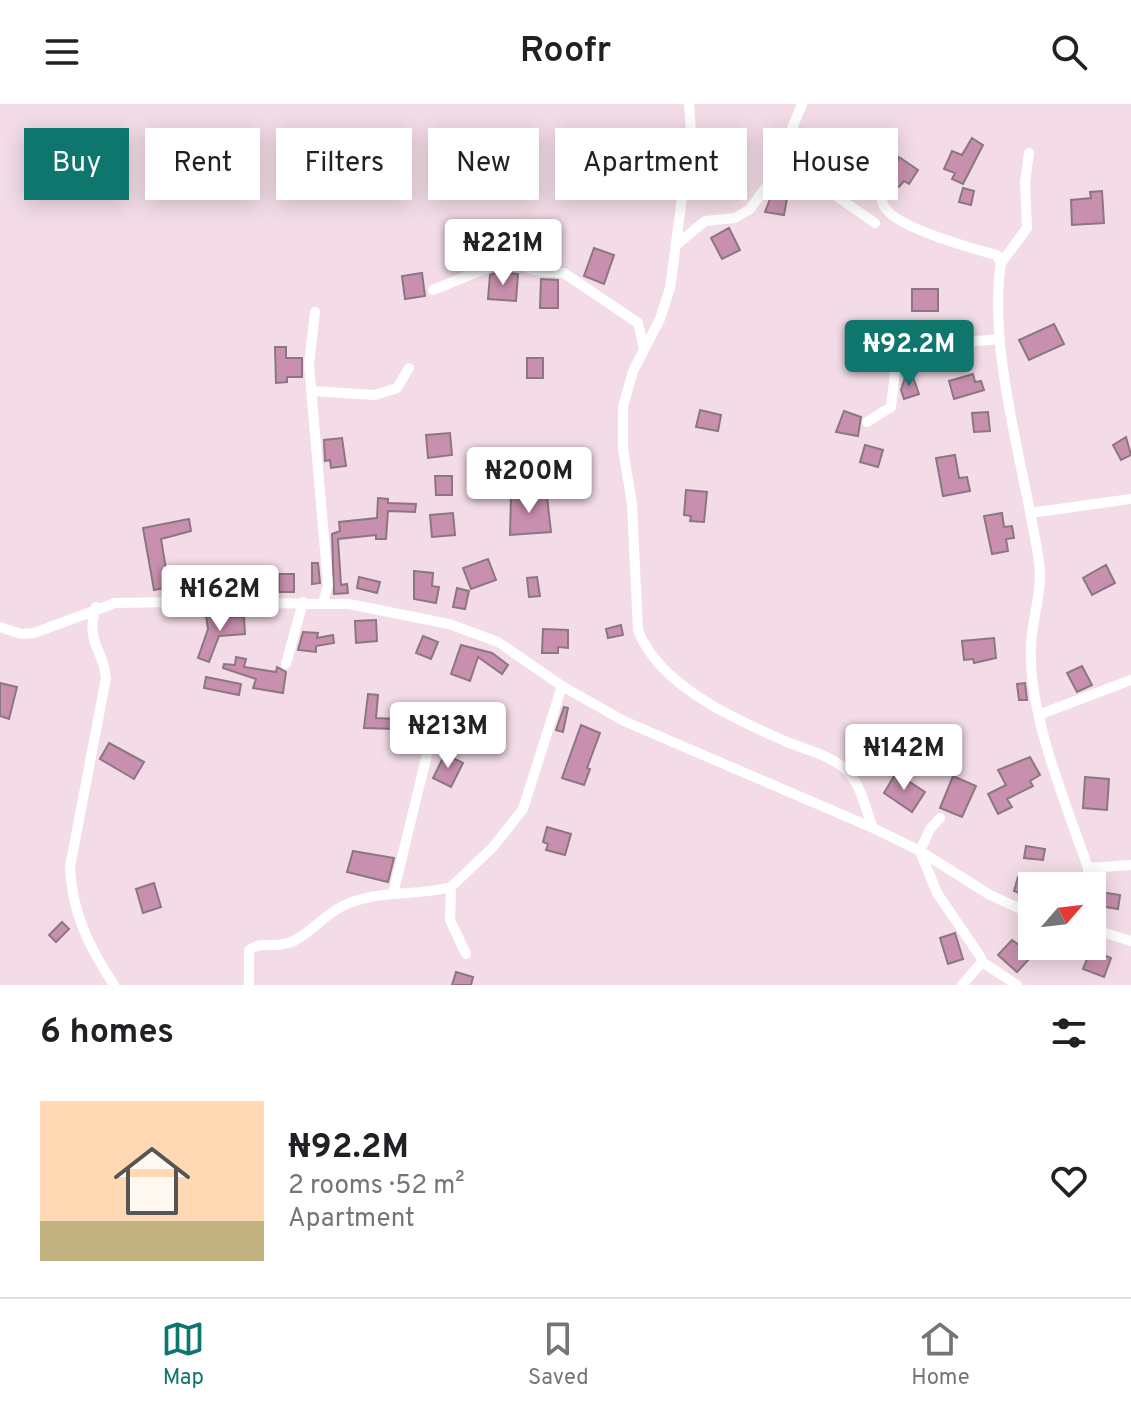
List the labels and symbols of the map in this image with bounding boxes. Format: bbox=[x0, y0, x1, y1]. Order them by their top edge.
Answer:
pin: ₦221M bbox=[447, 219, 559, 287]
pin: ₦92.2M bbox=[844, 320, 974, 388]
pin: ₦200M bbox=[473, 447, 585, 515]
pin: ₦162M bbox=[164, 565, 276, 633]
pin: ₦213M bbox=[392, 702, 504, 770]
pin: ₦142M bbox=[848, 724, 960, 792]
north arrow bbox=[1018, 872, 1106, 960]

